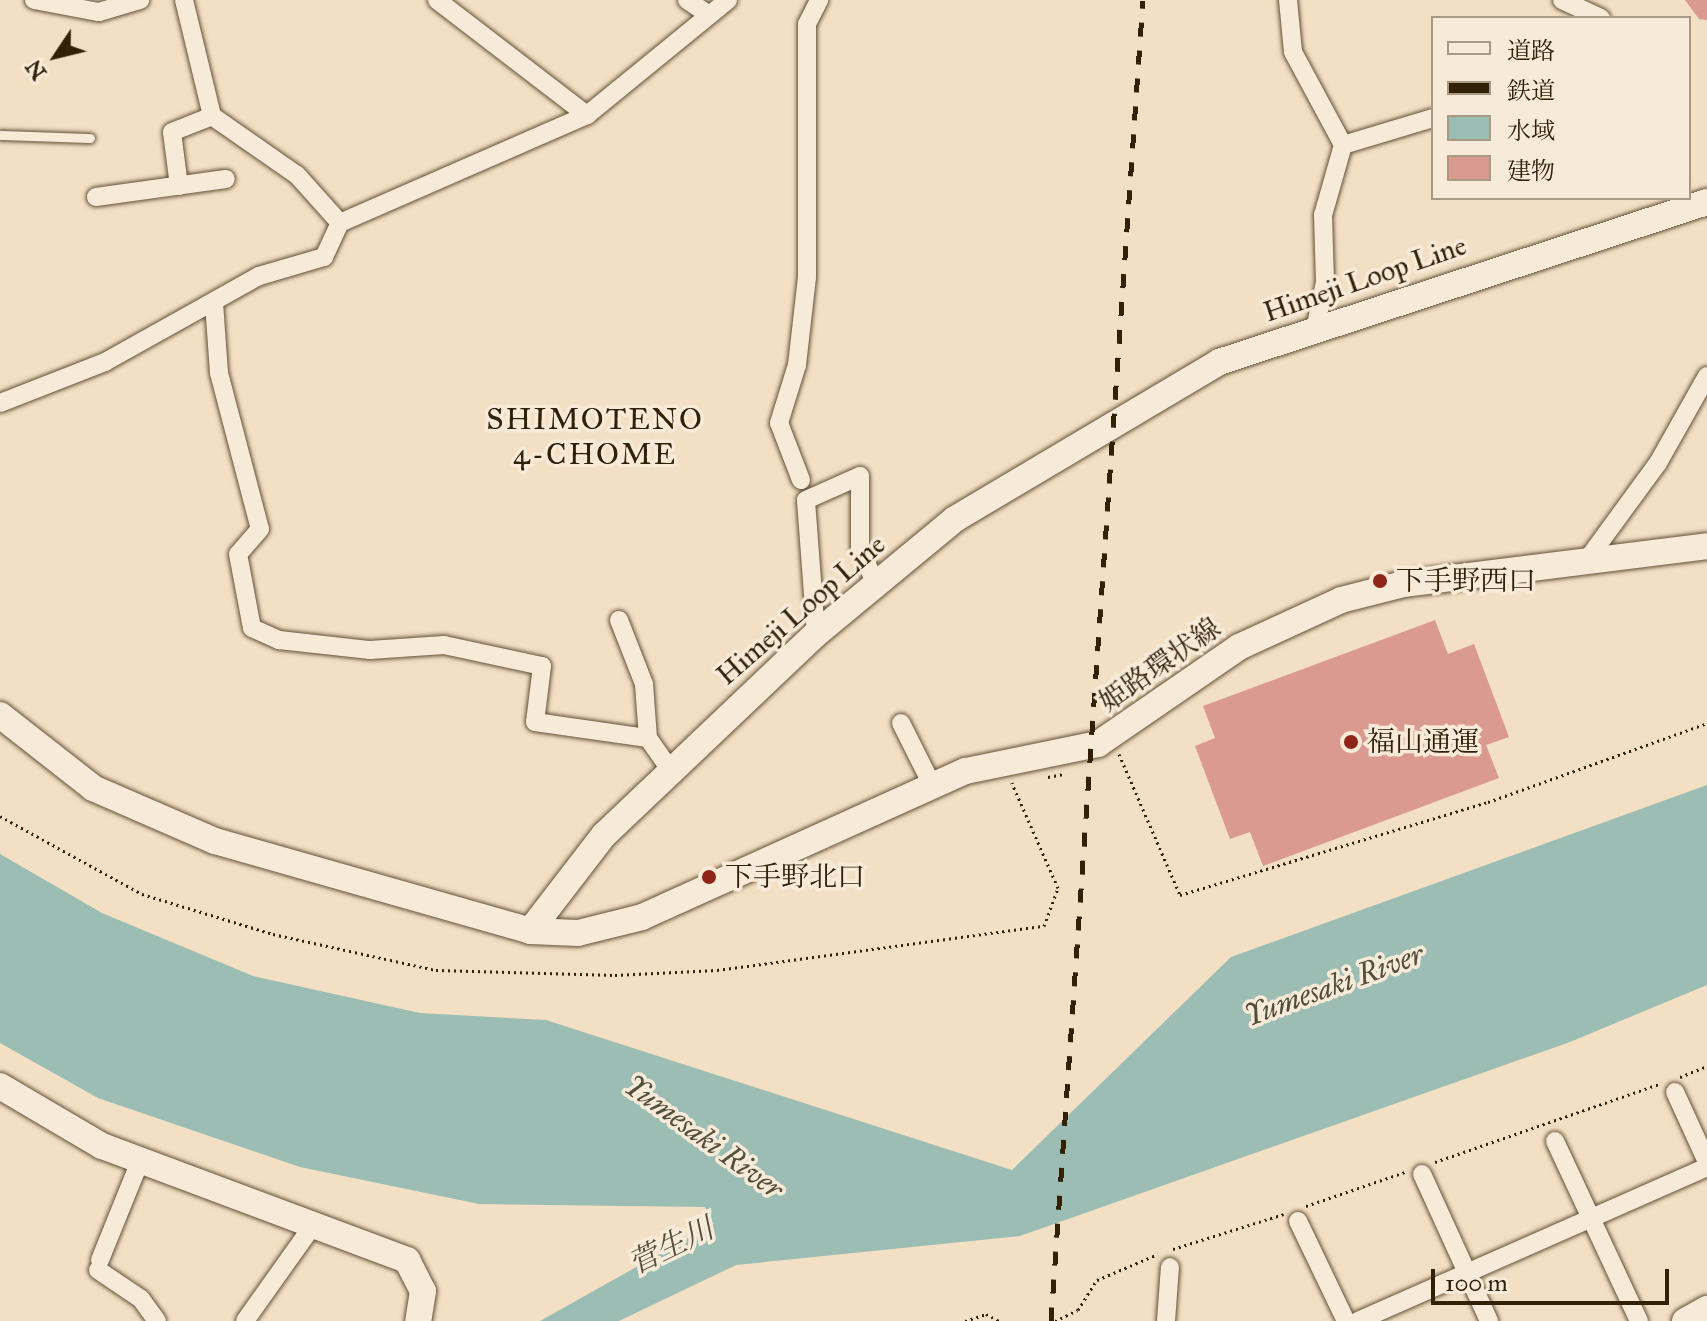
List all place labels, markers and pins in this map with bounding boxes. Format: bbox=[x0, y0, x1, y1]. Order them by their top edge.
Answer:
place label: 下手野西口 bbox=[1396, 564, 1536, 598]
marker: 下手野西口 bbox=[1371, 572, 1389, 590]
place label: 福山通運 bbox=[1367, 725, 1479, 759]
marker: 福山通運 bbox=[1342, 733, 1360, 751]
place label: 下手野北口 bbox=[725, 860, 865, 894]
marker: 下手野北口 bbox=[700, 868, 718, 886]

